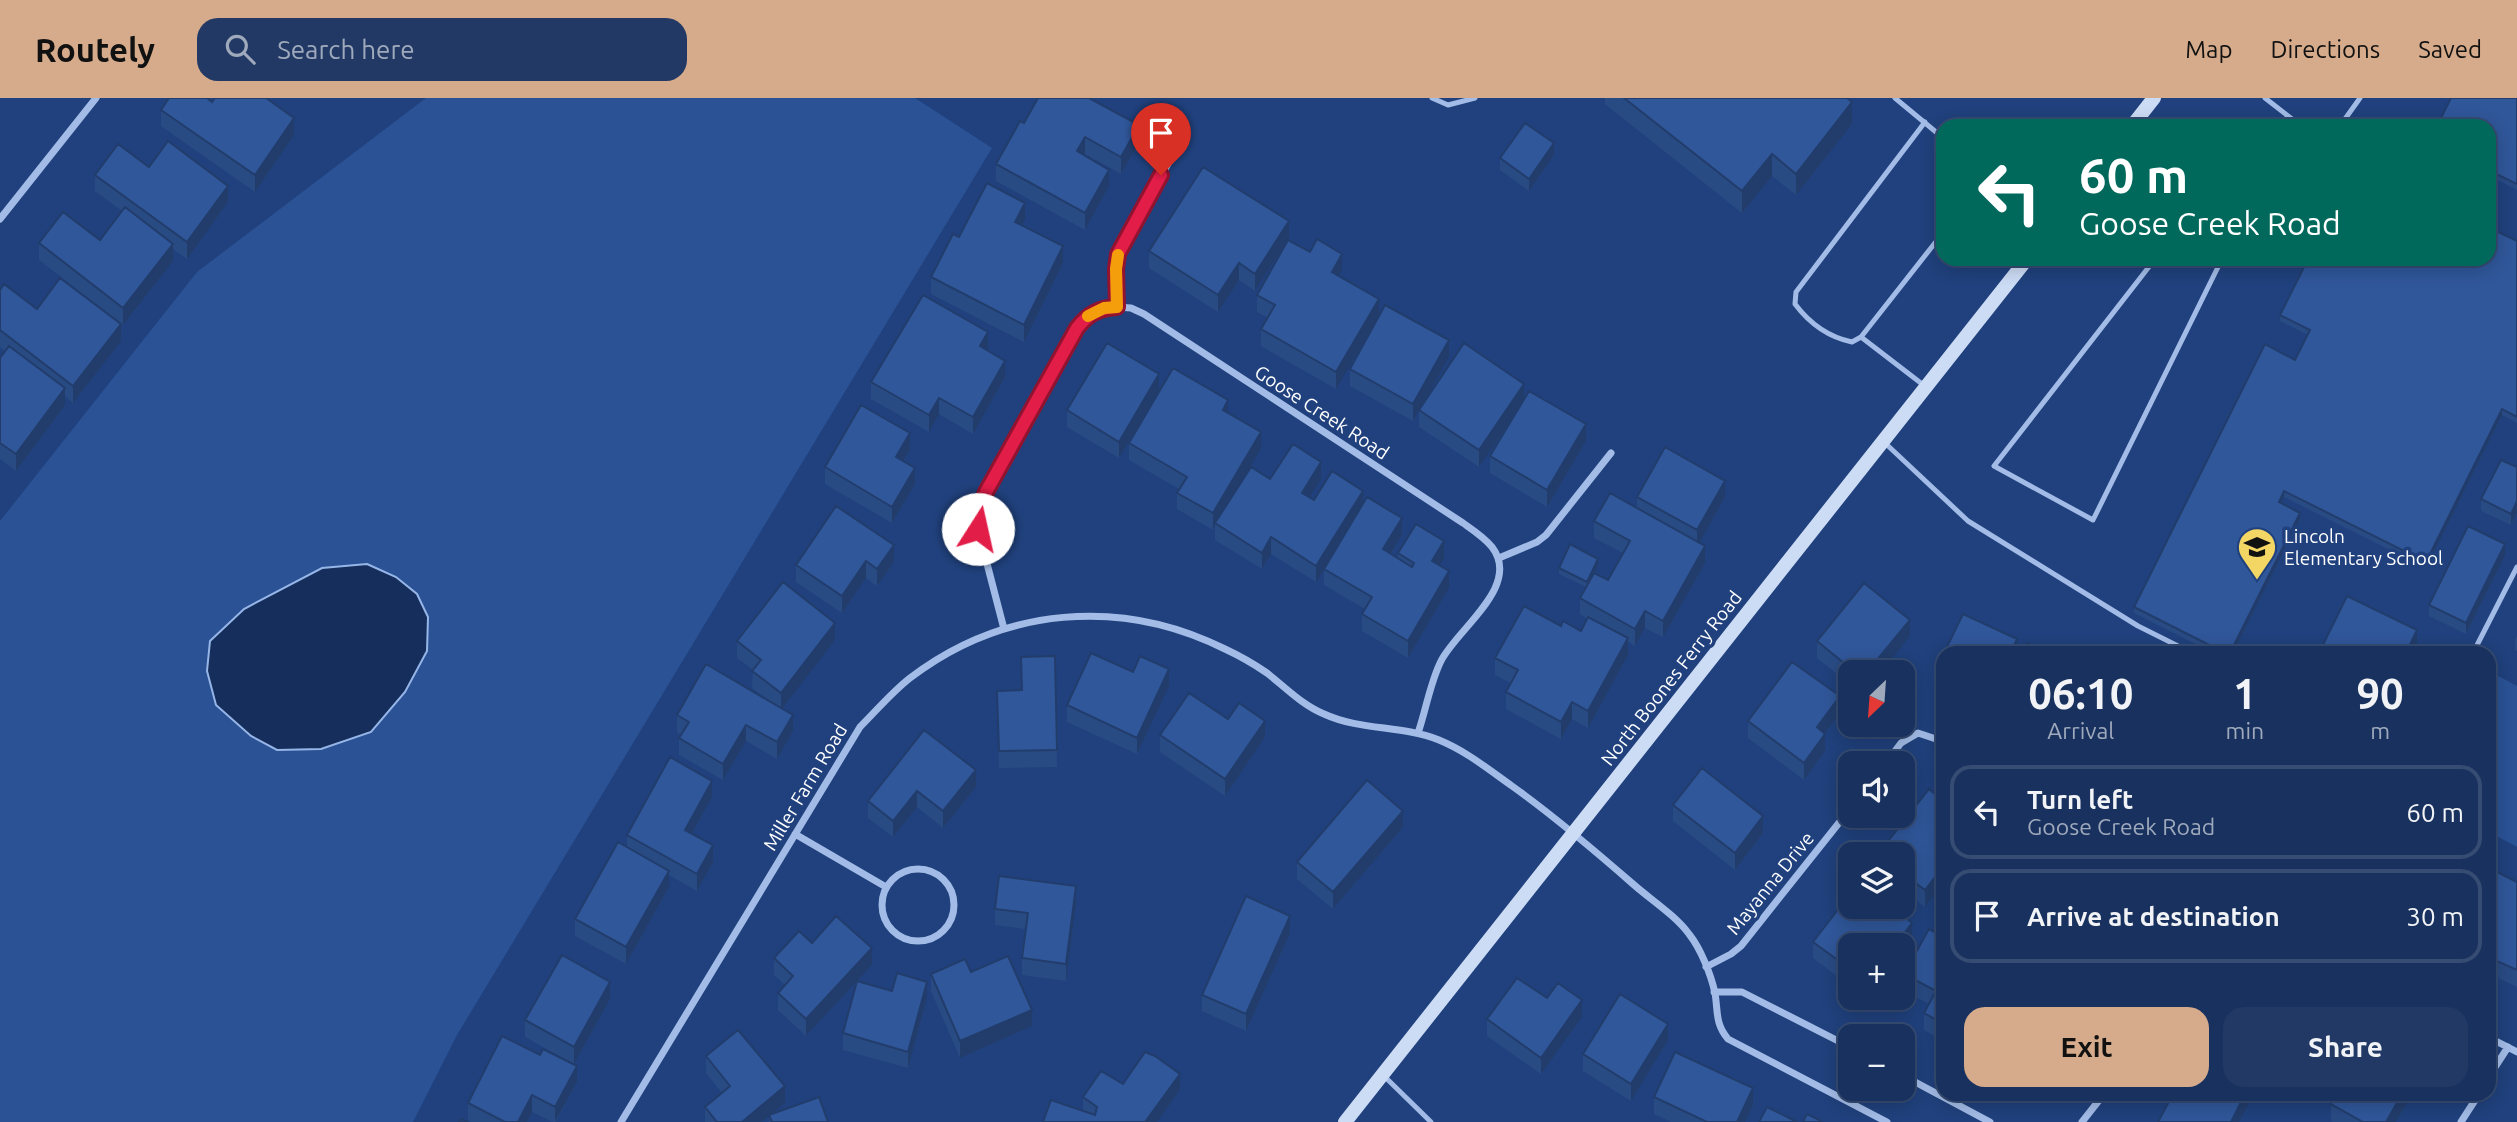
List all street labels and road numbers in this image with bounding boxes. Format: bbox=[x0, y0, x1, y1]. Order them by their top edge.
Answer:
street label: Goose Creek Road bbox=[1251, 360, 1393, 464]
street label: North Boones Ferry Road bbox=[1596, 586, 1746, 770]
street label: Miller Farm Road bbox=[759, 720, 851, 854]
street label: Mayanna Drive bbox=[1722, 827, 1818, 939]

